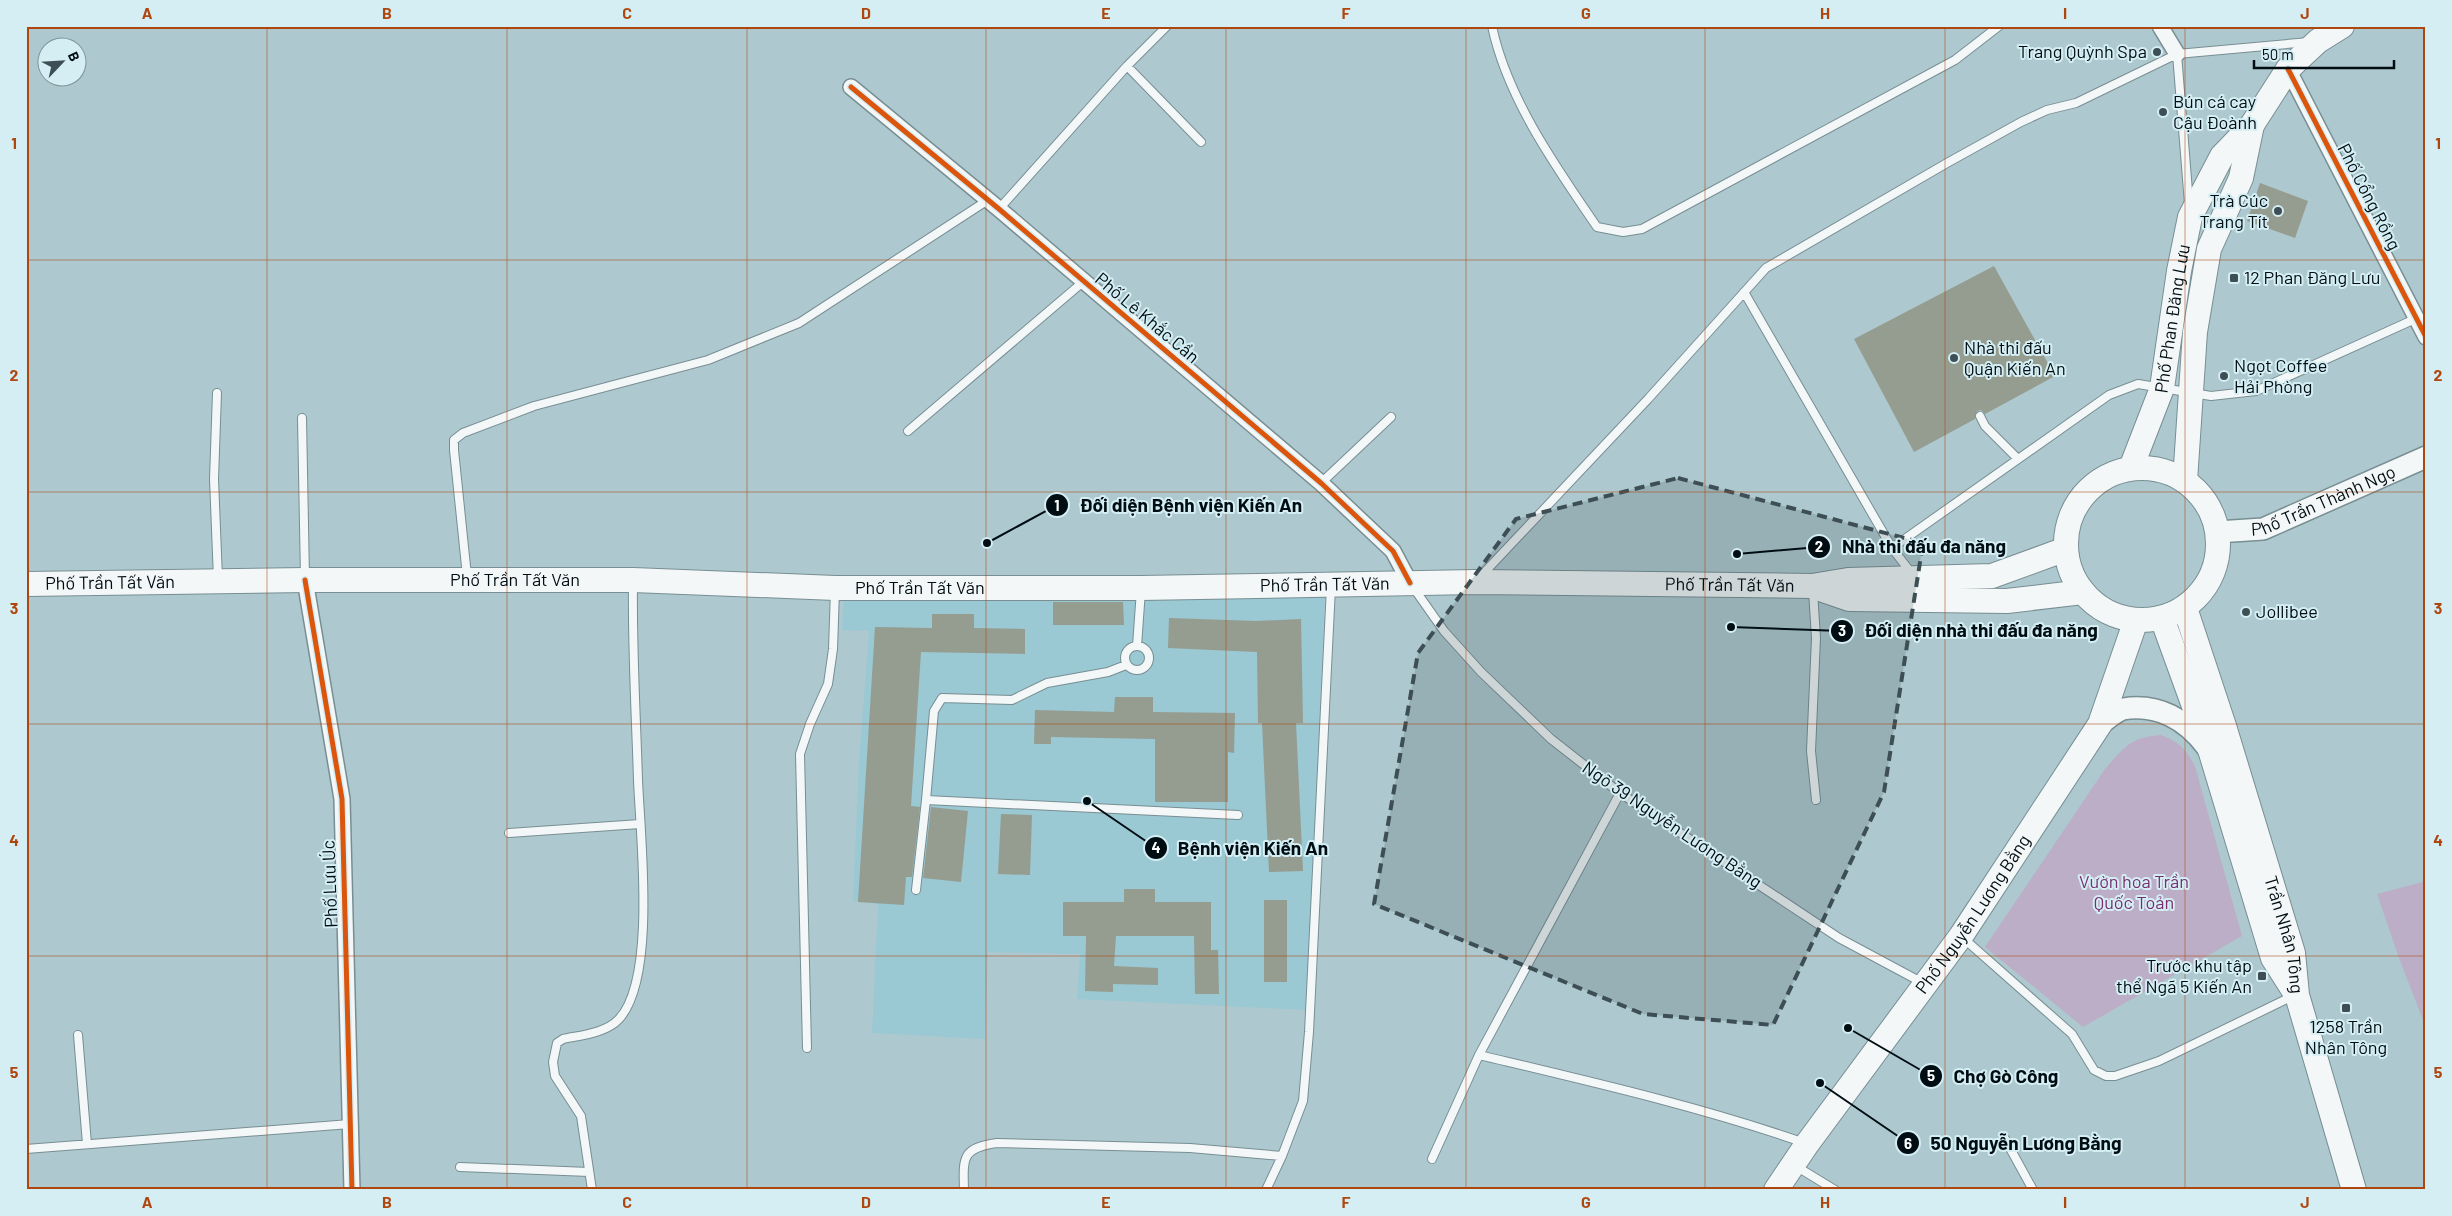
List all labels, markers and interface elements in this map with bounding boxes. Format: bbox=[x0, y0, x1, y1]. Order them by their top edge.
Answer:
text: A bbox=[142, 3, 153, 22]
text: B bbox=[382, 3, 392, 22]
text: C bbox=[622, 3, 632, 22]
text: D bbox=[861, 3, 871, 22]
text: E bbox=[1101, 3, 1111, 22]
text: F bbox=[1342, 3, 1351, 22]
text: G bbox=[1581, 3, 1591, 22]
text: H bbox=[1820, 3, 1830, 22]
text: I bbox=[2063, 3, 2067, 22]
text: J bbox=[2300, 3, 2310, 22]
north arrow bbox=[38, 38, 88, 88]
scale bar bbox=[2254, 38, 2394, 70]
place label: Trang Quỳnh Spa bbox=[2018, 40, 2147, 62]
text: 50 m bbox=[2262, 45, 2294, 63]
marker: Trang Quỳnh Spa bbox=[2151, 46, 2163, 58]
text: B bbox=[65, 49, 84, 64]
place label: Bún cá cay Cậu Đoành bbox=[2173, 90, 2257, 133]
marker: Bún cá cay Cậu Đoành bbox=[2157, 106, 2169, 118]
text: 1 bbox=[11, 133, 17, 152]
text: 1 bbox=[2435, 133, 2441, 152]
street label: Phố Cổng Rồng bbox=[2334, 139, 2406, 254]
place label: Trà Cúc Trang Tít bbox=[2199, 189, 2268, 232]
marker: Trà Cúc Trang Tít bbox=[2272, 205, 2284, 217]
street label: Phố Phan Đăng Lưu bbox=[2149, 242, 2194, 394]
place label: 12 Phan Đăng Lưu bbox=[2244, 266, 2380, 288]
street label: Phố Lê Khắc Cần bbox=[1091, 267, 1204, 367]
marker: 12 Phan Đăng Lưu bbox=[2228, 272, 2240, 284]
place label: Nhà thi đấu Quận Kiến An bbox=[1964, 336, 2066, 379]
marker: Nhà thi đấu Quận Kiến An bbox=[1948, 352, 1960, 364]
place label: Ngọt Coffee Hải Phòng bbox=[2234, 354, 2327, 397]
text: 2 bbox=[10, 365, 19, 384]
text: 2 bbox=[2434, 365, 2443, 384]
marker: Ngọt Coffee Hải Phòng bbox=[2218, 370, 2230, 382]
street label: Phố Trần Thành Ngọ bbox=[2250, 460, 2398, 540]
callout: Đối diện Bệnh viện Kiến An bbox=[1045, 488, 1312, 522]
text: Đối diện Bệnh viện Kiến An bbox=[1080, 493, 1302, 516]
text: 1 bbox=[1054, 496, 1060, 514]
callout: Nhà thi đấu đa năng bbox=[1807, 530, 2016, 564]
text: Nhà thi đấu đa năng bbox=[1842, 534, 2006, 557]
text: 2 bbox=[1815, 537, 1823, 555]
street label: Phố Trần Tất Văn bbox=[450, 568, 580, 590]
street label: Phố Trần Tất Văn bbox=[45, 570, 175, 594]
street label: Phố Trần Tất Văn bbox=[1260, 572, 1390, 596]
street label: Phố Trần Tất Văn bbox=[1665, 572, 1795, 596]
street label: Phố Trần Tất Văn bbox=[855, 576, 985, 598]
text: 3 bbox=[10, 598, 18, 617]
text: 3 bbox=[2434, 598, 2442, 617]
place label: Jollibee bbox=[2256, 600, 2318, 622]
marker: Jollibee bbox=[2240, 606, 2252, 618]
callout: Đối diện nhà thi đấu đa năng bbox=[1829, 614, 2108, 648]
text: Đối diện nhà thi đấu đa năng bbox=[1864, 618, 2098, 641]
text: 3 bbox=[1838, 621, 1846, 639]
street label: Ngõ 39 Nguyễn Lương Bằng bbox=[1579, 756, 1767, 893]
text: 4 bbox=[9, 830, 19, 849]
street label: Phố Nguyễn Lương Bằng bbox=[1910, 830, 2035, 998]
text: 4 bbox=[2433, 830, 2443, 849]
callout: Bệnh viện Kiến An bbox=[1143, 831, 1339, 865]
text: Bệnh viện Kiến An bbox=[1178, 836, 1328, 859]
text: 4 bbox=[1151, 838, 1161, 856]
street label: Phố Lưu Úc bbox=[316, 840, 342, 928]
park label: Vườn hoa Trần Quốc Toản bbox=[2079, 870, 2189, 913]
street label: Trần Nhân Tông bbox=[2260, 873, 2309, 995]
place label: Trước khu tập thể Ngã 5 Kiến An bbox=[2116, 954, 2252, 997]
marker: Trước khu tập thể Ngã 5 Kiến An bbox=[2256, 970, 2268, 982]
marker: 1258 Trần Nhân Tông bbox=[2340, 1002, 2352, 1014]
place label: 1258 Trần Nhân Tông bbox=[2305, 1015, 2387, 1058]
callout: Chợ Gò Công bbox=[1919, 1059, 2069, 1093]
text: 5 bbox=[10, 1062, 19, 1081]
text: 5 bbox=[2434, 1062, 2443, 1081]
text: Chợ Gò Công bbox=[1954, 1064, 2058, 1087]
text: 5 bbox=[1927, 1066, 1935, 1084]
callout: 50 Nguyễn Lương Bằng bbox=[1896, 1126, 2132, 1160]
text: 50 Nguyễn Lương Bằng bbox=[1930, 1131, 2122, 1154]
text: 6 bbox=[1904, 1134, 1912, 1152]
text: A bbox=[142, 1192, 153, 1211]
text: B bbox=[382, 1192, 392, 1211]
text: C bbox=[622, 1192, 632, 1211]
text: D bbox=[861, 1192, 871, 1211]
text: E bbox=[1101, 1192, 1111, 1211]
text: F bbox=[1342, 1192, 1351, 1211]
text: G bbox=[1581, 1192, 1591, 1211]
text: H bbox=[1820, 1192, 1830, 1211]
text: I bbox=[2063, 1192, 2067, 1211]
text: J bbox=[2300, 1192, 2310, 1211]

